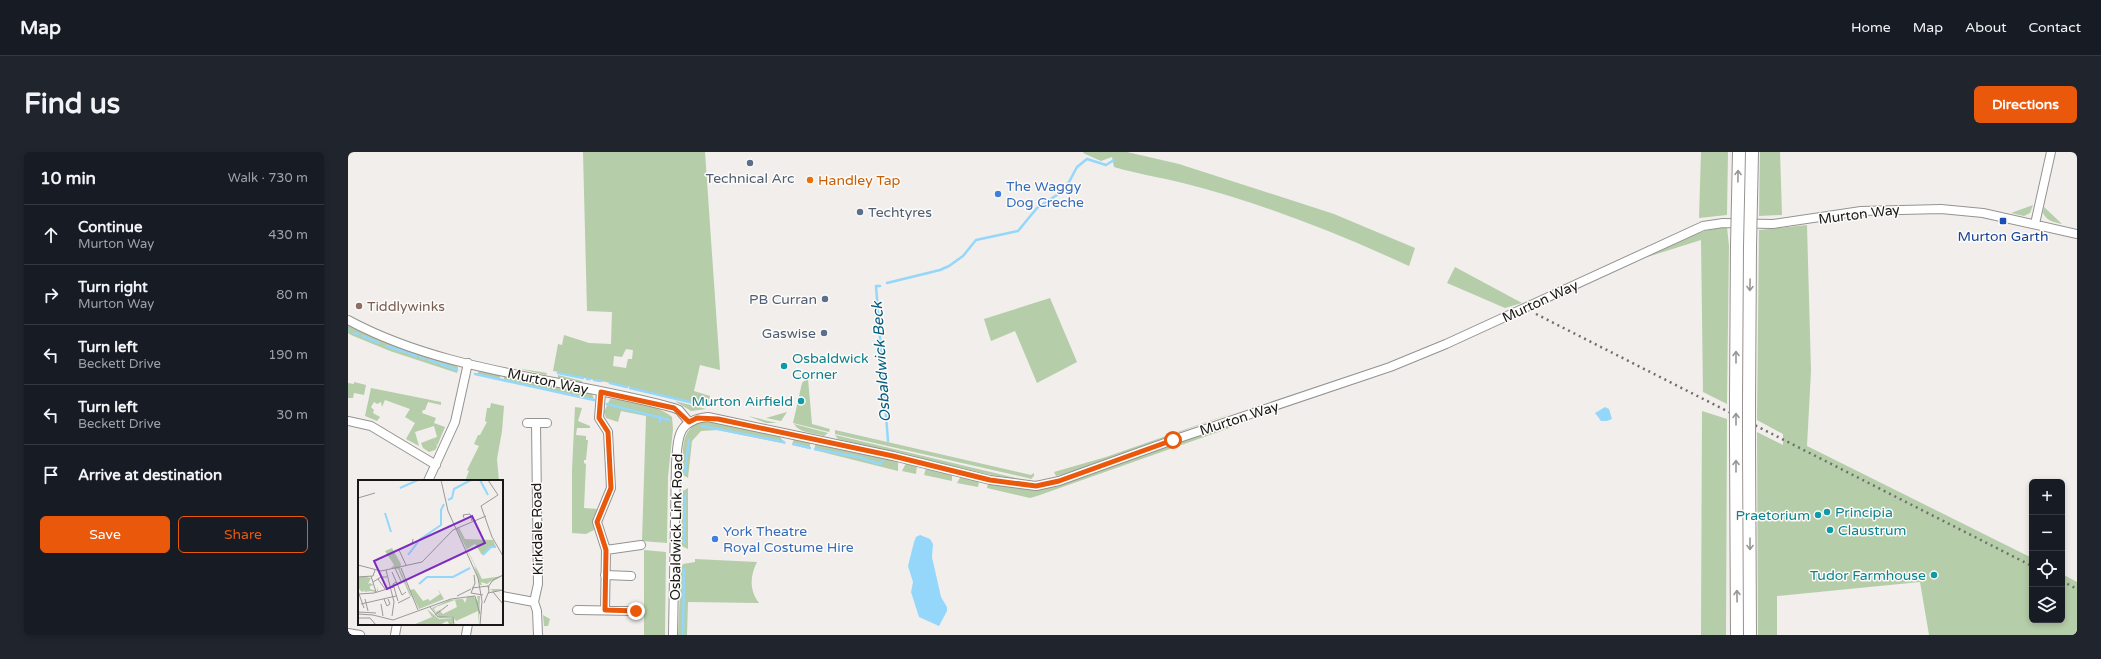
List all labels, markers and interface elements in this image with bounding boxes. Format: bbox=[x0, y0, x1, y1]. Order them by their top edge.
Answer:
text: Map bbox=[20, 17, 61, 39]
text: Home bbox=[1851, 19, 1891, 36]
text: Map bbox=[1913, 19, 1943, 36]
text: About bbox=[1965, 19, 2007, 36]
text: Contact bbox=[2029, 19, 2081, 36]
button: Directions bbox=[1974, 86, 2077, 123]
text: Find us bbox=[24, 87, 120, 121]
marker: Technical Arc bbox=[745, 158, 755, 168]
text: 10 min bbox=[40, 168, 96, 189]
text: Walk · 730 m bbox=[228, 170, 308, 186]
place label: Technical Arc bbox=[706, 170, 794, 187]
one-way arrow bbox=[1734, 170, 1742, 183]
place label: Handley Tap bbox=[818, 172, 901, 189]
marker: Handley Tap bbox=[805, 175, 815, 185]
place label: The Waggy Dog Creche bbox=[1006, 178, 1084, 211]
marker: The Waggy Dog Creche bbox=[993, 189, 1003, 199]
street label: Murton Way bbox=[1817, 201, 1901, 228]
place label: Techtyres bbox=[868, 204, 932, 221]
marker: Techtyres bbox=[855, 207, 865, 217]
marker: Murton Garth bbox=[1998, 216, 2008, 226]
text: Continue bbox=[78, 218, 142, 236]
icon: ahead bbox=[40, 224, 62, 246]
text: 430 m bbox=[268, 227, 308, 243]
place label: Murton Garth bbox=[1958, 228, 2048, 245]
text: Murton Way bbox=[78, 236, 154, 252]
street label: Murton Way bbox=[1499, 276, 1581, 326]
text: Turn right bbox=[78, 278, 148, 296]
one-way arrow bbox=[1746, 278, 1754, 291]
icon: right bbox=[40, 284, 62, 306]
text: 80 m bbox=[276, 287, 308, 303]
place label: PB Curran bbox=[749, 291, 817, 308]
marker: PB Curran bbox=[820, 294, 830, 304]
text: Murton Way bbox=[78, 296, 154, 312]
place label: Tiddlywinks bbox=[367, 298, 445, 315]
water label: Osbaldwick Beck bbox=[868, 299, 894, 423]
marker: Tiddlywinks bbox=[354, 301, 364, 311]
place label: Gaswise bbox=[762, 325, 816, 342]
marker: Gaswise bbox=[819, 328, 829, 338]
text: Turn left bbox=[78, 338, 138, 356]
icon: left bbox=[40, 344, 62, 366]
text: 190 m bbox=[268, 347, 308, 363]
place label: Osbaldwick Corner bbox=[792, 350, 869, 383]
one-way arrow bbox=[1732, 351, 1740, 364]
text: Beckett Drive bbox=[78, 356, 161, 372]
marker: Osbaldwick Corner bbox=[779, 361, 789, 371]
street label: Murton Way bbox=[506, 365, 590, 398]
place label: Murton Airfield bbox=[691, 393, 793, 410]
marker: Murton Airfield bbox=[796, 396, 806, 406]
text: Turn left bbox=[78, 398, 138, 416]
street label: Murton Way bbox=[1198, 398, 1281, 439]
icon: left bbox=[40, 404, 62, 426]
text: 30 m bbox=[276, 407, 308, 423]
one-way arrow bbox=[1732, 413, 1740, 426]
text: Beckett Drive bbox=[78, 416, 161, 432]
route start bbox=[1164, 431, 1182, 449]
street label: Osbaldwick Link Road bbox=[667, 453, 686, 601]
one-way arrow bbox=[1732, 460, 1740, 473]
icon: arrive bbox=[40, 464, 62, 486]
text: Arrive at destination bbox=[78, 466, 222, 484]
map controls bbox=[2029, 479, 2065, 623]
button: + bbox=[2029, 479, 2065, 515]
inset map bbox=[358, 480, 503, 625]
street label: Kirkdale Road bbox=[528, 483, 547, 575]
place label: Principia bbox=[1835, 504, 1893, 521]
place label: Praetorium bbox=[1736, 507, 1810, 524]
marker: Principia bbox=[1822, 507, 1832, 517]
marker: Praetorium bbox=[1813, 510, 1823, 520]
button: − bbox=[2029, 515, 2065, 551]
button: Save bbox=[40, 516, 170, 553]
button: Share bbox=[178, 516, 308, 553]
place label: Claustrum bbox=[1838, 522, 1906, 539]
place label: York Theatre Royal Costume Hire bbox=[723, 523, 854, 556]
marker: Claustrum bbox=[1825, 525, 1835, 535]
marker: York Theatre Royal Costume Hire bbox=[710, 534, 720, 544]
one-way arrow bbox=[1746, 537, 1754, 550]
button: locate bbox=[2029, 551, 2065, 587]
place label: Tudor Farmhouse bbox=[1810, 567, 1926, 584]
marker: Tudor Farmhouse bbox=[1929, 570, 1939, 580]
button: layers bbox=[2029, 587, 2065, 623]
one-way arrow bbox=[1733, 590, 1741, 603]
route end bbox=[627, 602, 645, 620]

